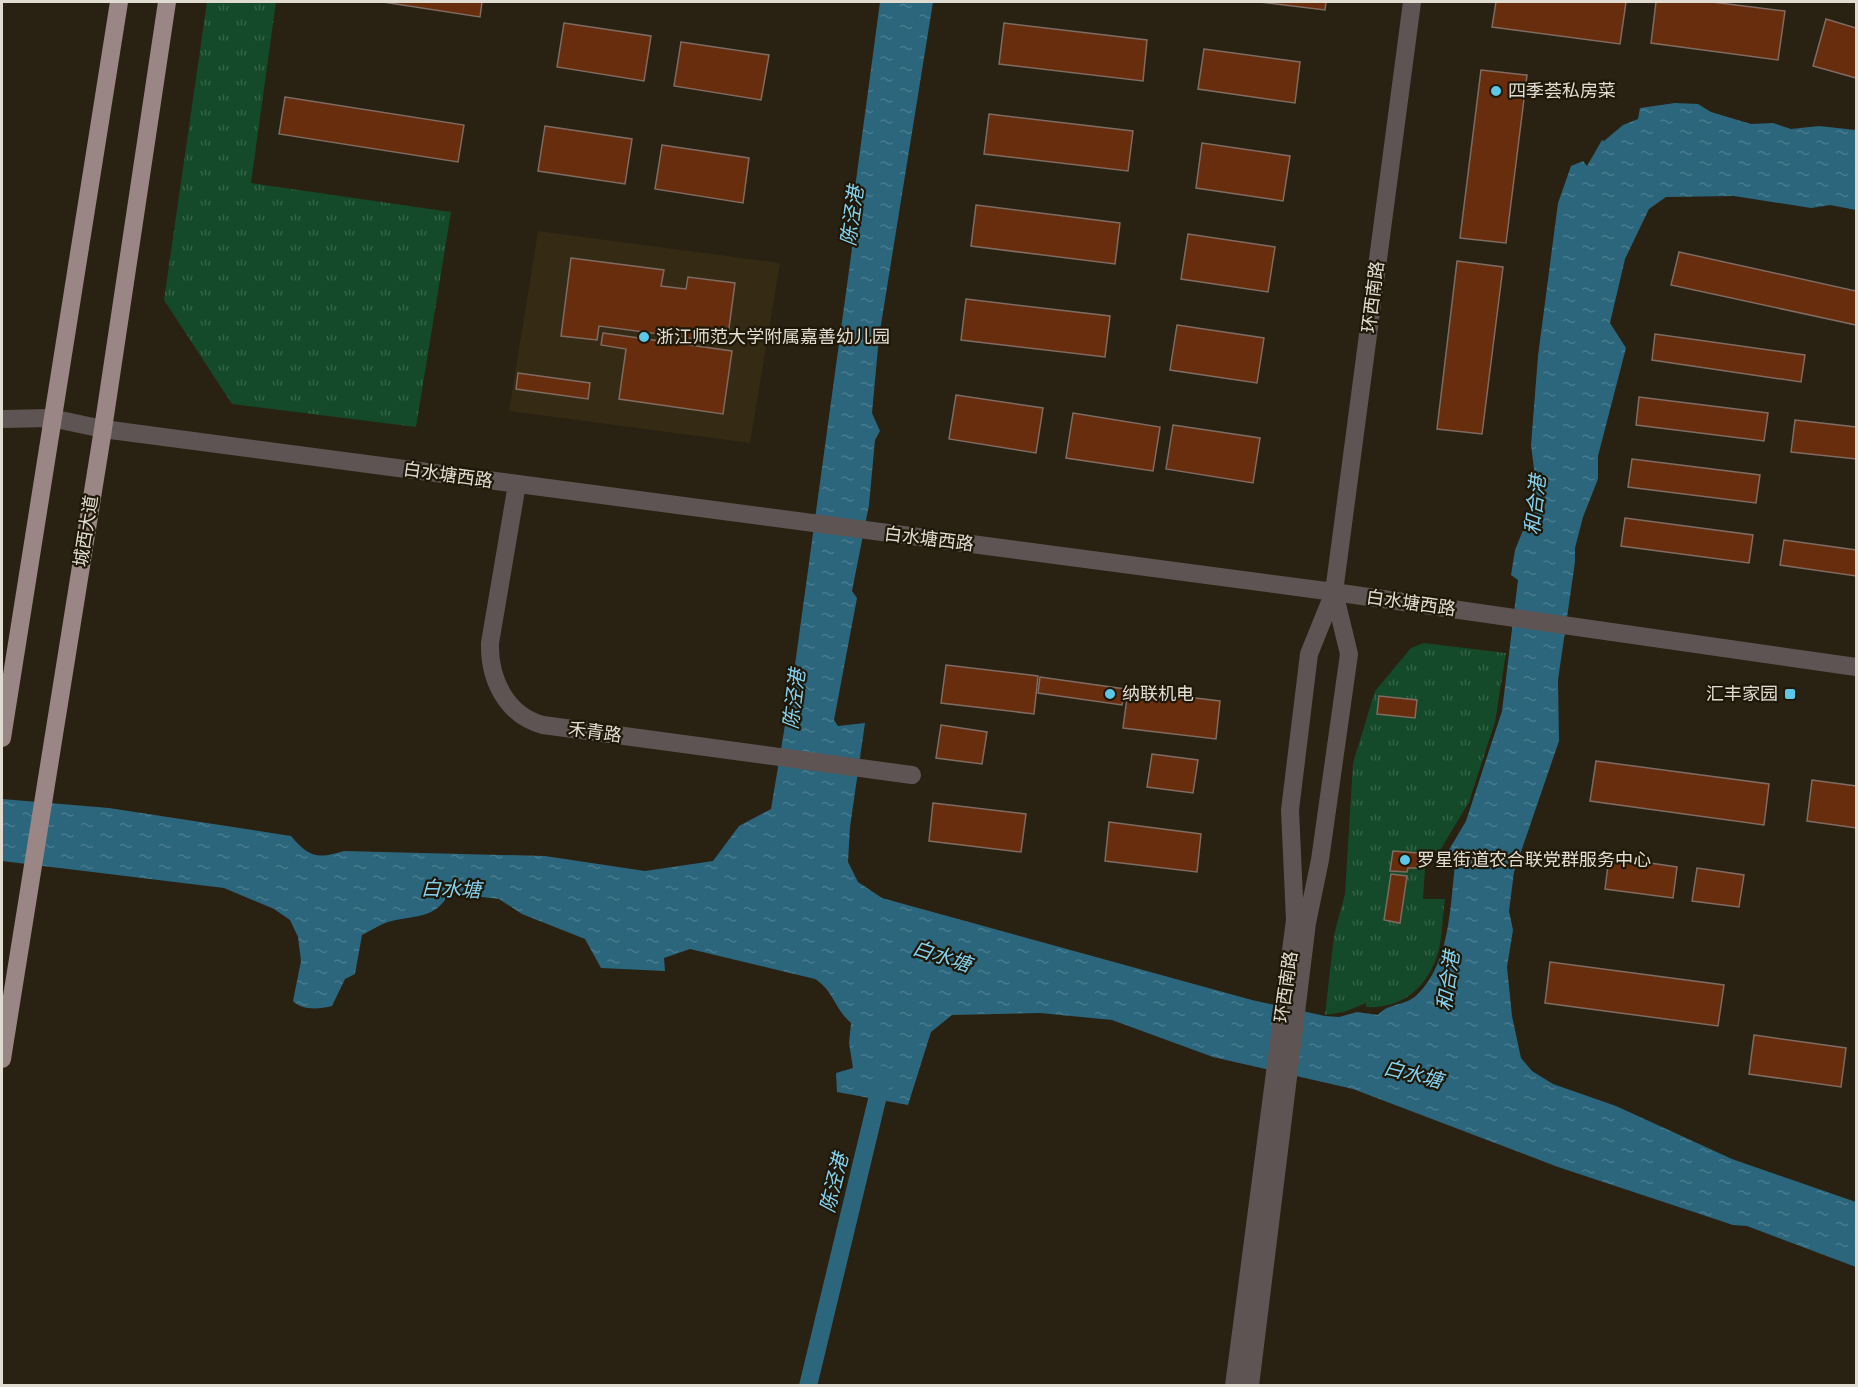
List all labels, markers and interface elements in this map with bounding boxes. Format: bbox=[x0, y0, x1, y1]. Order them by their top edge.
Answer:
place label: 四季荟私房菜 bbox=[1508, 80, 1616, 101]
marker: 四季荟私房菜 bbox=[1489, 84, 1503, 98]
water label: 陈泾港 bbox=[836, 182, 868, 247]
street label: 环西南路 bbox=[1358, 260, 1387, 334]
place label: 浙江师范大学附属嘉善幼儿园 bbox=[656, 326, 890, 347]
marker: 浙江师范大学附属嘉善幼儿园 bbox=[637, 330, 651, 344]
street label: 白水塘西路 bbox=[402, 458, 494, 491]
water label: 和合港 bbox=[1520, 471, 1550, 536]
street label: 城西大道 bbox=[70, 494, 102, 568]
street label: 白水塘西路 bbox=[883, 523, 975, 554]
street label: 白水塘西路 bbox=[1365, 586, 1457, 619]
water label: 陈泾港 bbox=[778, 665, 810, 730]
place label: 纳联机电 bbox=[1122, 683, 1194, 704]
place label: 汇丰家园 bbox=[1706, 683, 1778, 704]
marker: 纳联机电 bbox=[1103, 687, 1117, 701]
marker: 汇丰家园 bbox=[1783, 687, 1797, 701]
street label: 禾青路 bbox=[567, 717, 623, 746]
place label: 罗星街道农合联党群服务中心 bbox=[1417, 849, 1651, 870]
marker: 罗星街道农合联党群服务中心 bbox=[1398, 853, 1412, 867]
water label: 白水塘 bbox=[421, 876, 484, 902]
water label: 白水塘 bbox=[910, 935, 977, 978]
water label: 和合港 bbox=[1432, 947, 1464, 1012]
street label: 环西南路 bbox=[1270, 950, 1301, 1024]
water label: 白水塘 bbox=[1381, 1055, 1448, 1094]
water label: 陈泾港 bbox=[815, 1148, 854, 1215]

